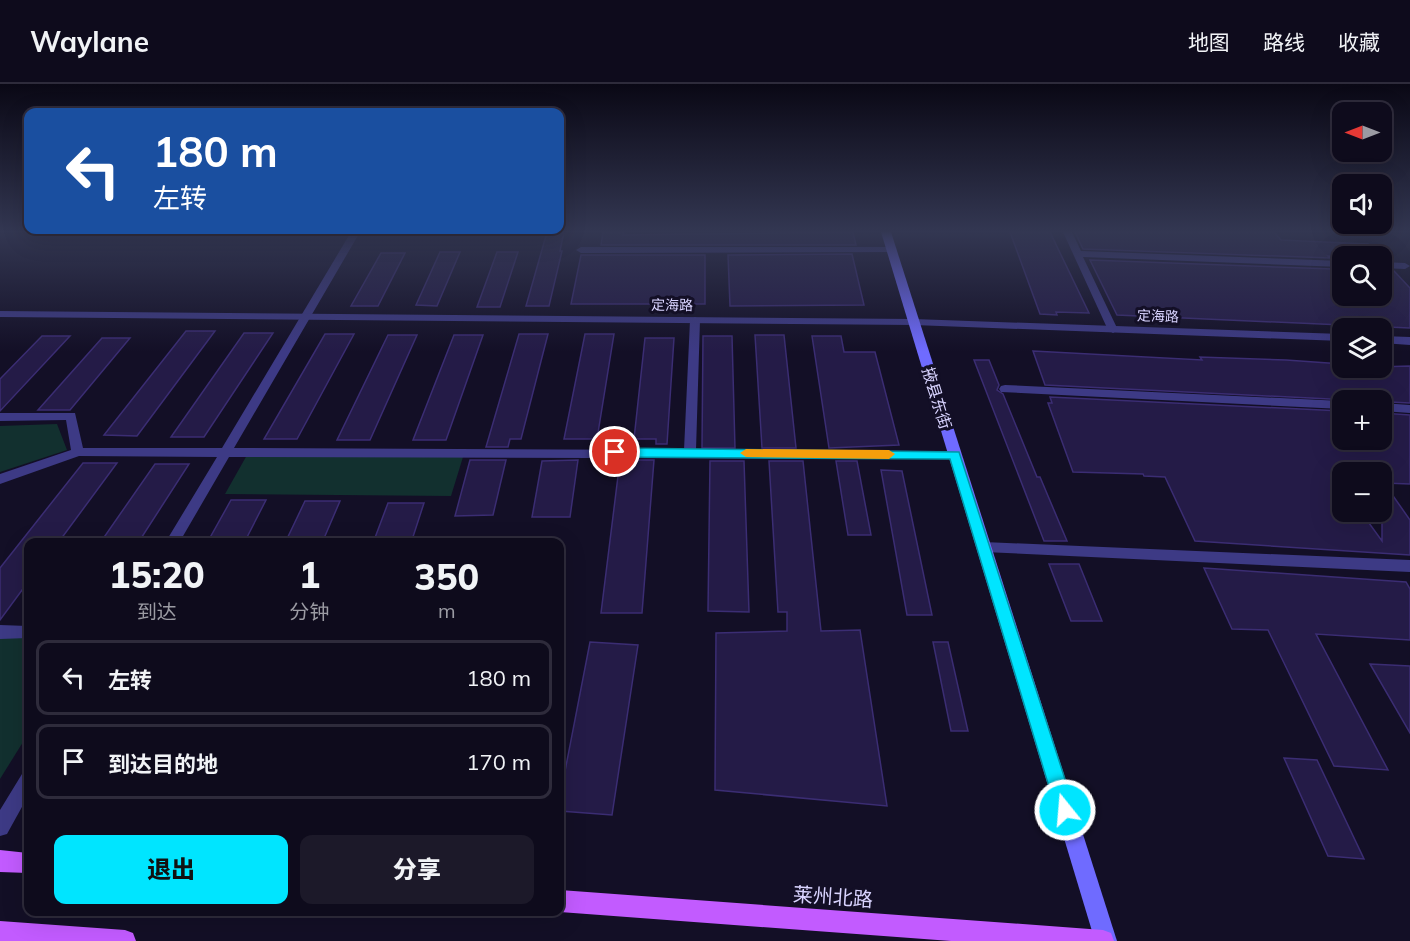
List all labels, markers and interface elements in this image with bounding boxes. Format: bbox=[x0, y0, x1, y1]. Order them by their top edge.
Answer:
text: Waylane bbox=[30, 24, 149, 59]
text: 地图 bbox=[1188, 29, 1230, 55]
text: 路线 bbox=[1263, 29, 1305, 55]
text: 收藏 bbox=[1338, 29, 1380, 55]
north arrow bbox=[1332, 102, 1392, 162]
map controls bbox=[1332, 102, 1392, 522]
text: 180 m bbox=[153, 125, 278, 178]
icon: left bbox=[54, 132, 132, 210]
button: sound bbox=[1332, 174, 1392, 234]
text: 左转 bbox=[153, 181, 207, 215]
button: search bbox=[1332, 246, 1392, 306]
street label: 定海路 bbox=[651, 296, 693, 314]
street label: 定海路 bbox=[1137, 306, 1179, 326]
button: layers bbox=[1332, 318, 1392, 378]
street label: 掖县东街 bbox=[918, 364, 956, 432]
button: + bbox=[1332, 390, 1392, 450]
pin bbox=[589, 426, 640, 477]
icon: arrive bbox=[598, 435, 631, 468]
button: − bbox=[1332, 462, 1392, 522]
text: 15:20 bbox=[109, 552, 205, 597]
text: 1 bbox=[299, 552, 320, 597]
text: 350 bbox=[414, 554, 479, 599]
text: m bbox=[438, 598, 455, 623]
text: 到达 bbox=[137, 599, 177, 624]
text: 分钟 bbox=[289, 599, 329, 624]
icon: left bbox=[57, 661, 90, 694]
text: 180 m bbox=[466, 664, 531, 692]
text: 左转 bbox=[108, 666, 152, 694]
icon: arrive bbox=[57, 745, 90, 778]
text: 170 m bbox=[466, 748, 531, 776]
text: 到达目的地 bbox=[108, 750, 218, 778]
position arrow bbox=[1033, 778, 1097, 842]
button: 退出 bbox=[54, 835, 288, 904]
button: 分享 bbox=[300, 835, 534, 904]
street label: 莱州北路 bbox=[792, 881, 874, 912]

